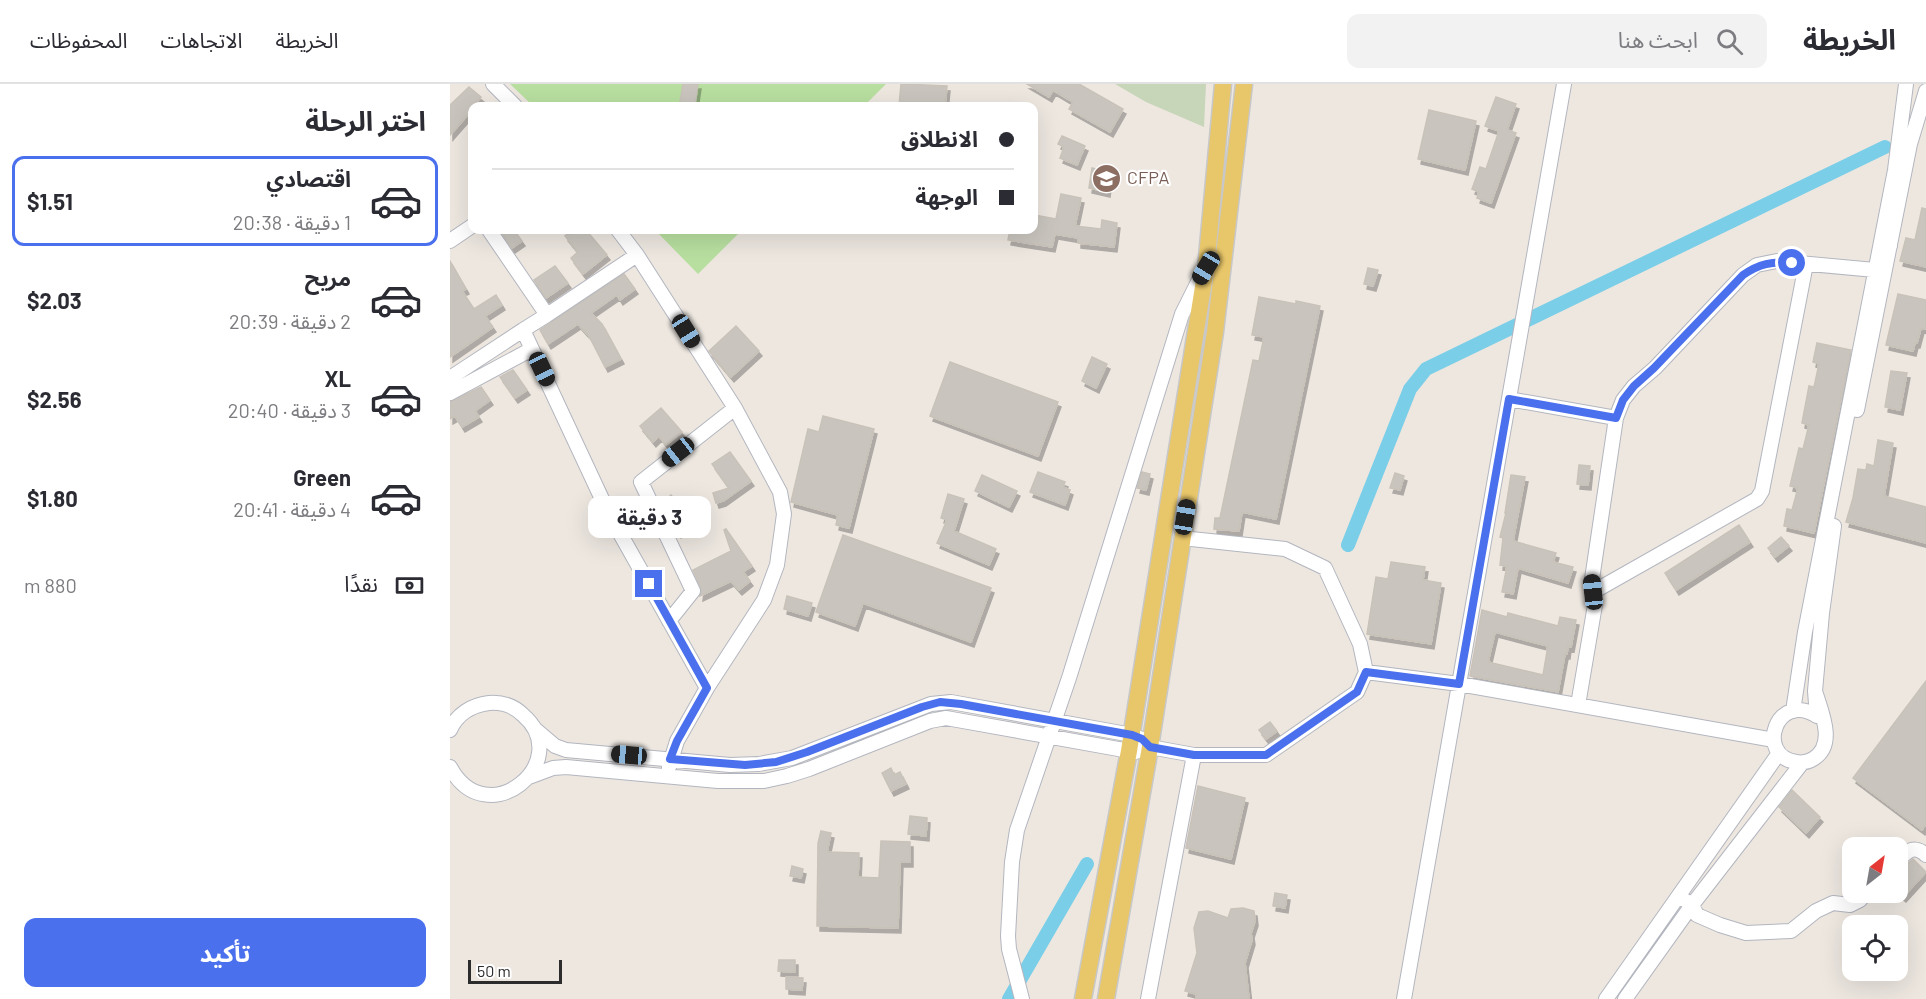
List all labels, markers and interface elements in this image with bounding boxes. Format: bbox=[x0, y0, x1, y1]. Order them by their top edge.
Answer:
search box bbox=[1347, 14, 1767, 68]
text: الخريطة bbox=[1803, 22, 1896, 56]
icon: search bbox=[1713, 25, 1746, 58]
text: ابحث هنا bbox=[1618, 26, 1698, 52]
text: المحفوظات bbox=[30, 27, 127, 52]
text: الاتجاهات bbox=[160, 27, 242, 52]
text: الخريطة bbox=[275, 27, 338, 52]
text: اختر الرحلة bbox=[305, 104, 426, 136]
text: الانطلاق bbox=[901, 125, 978, 151]
school or university icon: CFPA bbox=[1090, 162, 1122, 194]
text: اقتصادي bbox=[266, 165, 351, 191]
place label: CFPA bbox=[1127, 166, 1169, 188]
icon: car bbox=[369, 174, 423, 228]
text: الوجهة bbox=[915, 183, 978, 209]
text: $1.51 bbox=[27, 188, 73, 214]
text: 1 دقيقة · 20:38 bbox=[233, 210, 351, 234]
car bbox=[1189, 248, 1223, 288]
route start bbox=[1778, 249, 1805, 276]
text: مريح bbox=[305, 264, 351, 290]
icon: car bbox=[369, 273, 423, 327]
text: $2.03 bbox=[27, 287, 82, 313]
text: 2 دقيقة · 20:39 bbox=[229, 309, 351, 333]
car bbox=[669, 311, 703, 351]
car bbox=[526, 349, 558, 389]
text: XL bbox=[325, 365, 351, 391]
icon: car bbox=[369, 372, 423, 426]
text: $2.56 bbox=[27, 386, 82, 412]
text: 3 دقيقة · 20:40 bbox=[228, 398, 351, 422]
car bbox=[658, 434, 698, 470]
text: Green bbox=[293, 464, 351, 490]
icon: car bbox=[369, 471, 423, 525]
text: $1.80 bbox=[27, 485, 78, 511]
text: 4 دقيقة · 20:41 bbox=[233, 497, 351, 521]
callout: 3 دقيقة bbox=[588, 497, 710, 539]
car bbox=[1173, 498, 1197, 536]
text: 3 دقيقة bbox=[617, 505, 682, 529]
icon: cash bbox=[393, 569, 426, 602]
text: نقدًا bbox=[344, 570, 378, 596]
route end bbox=[635, 570, 662, 597]
text: 880 m bbox=[24, 573, 77, 597]
car bbox=[1582, 573, 1604, 611]
car bbox=[610, 744, 648, 766]
north arrow bbox=[1842, 837, 1908, 903]
map controls bbox=[1842, 837, 1908, 981]
button: locate bbox=[1842, 915, 1908, 981]
button: تأكيد bbox=[24, 918, 426, 987]
scale bar bbox=[468, 957, 562, 984]
text: 50 m bbox=[477, 961, 511, 980]

